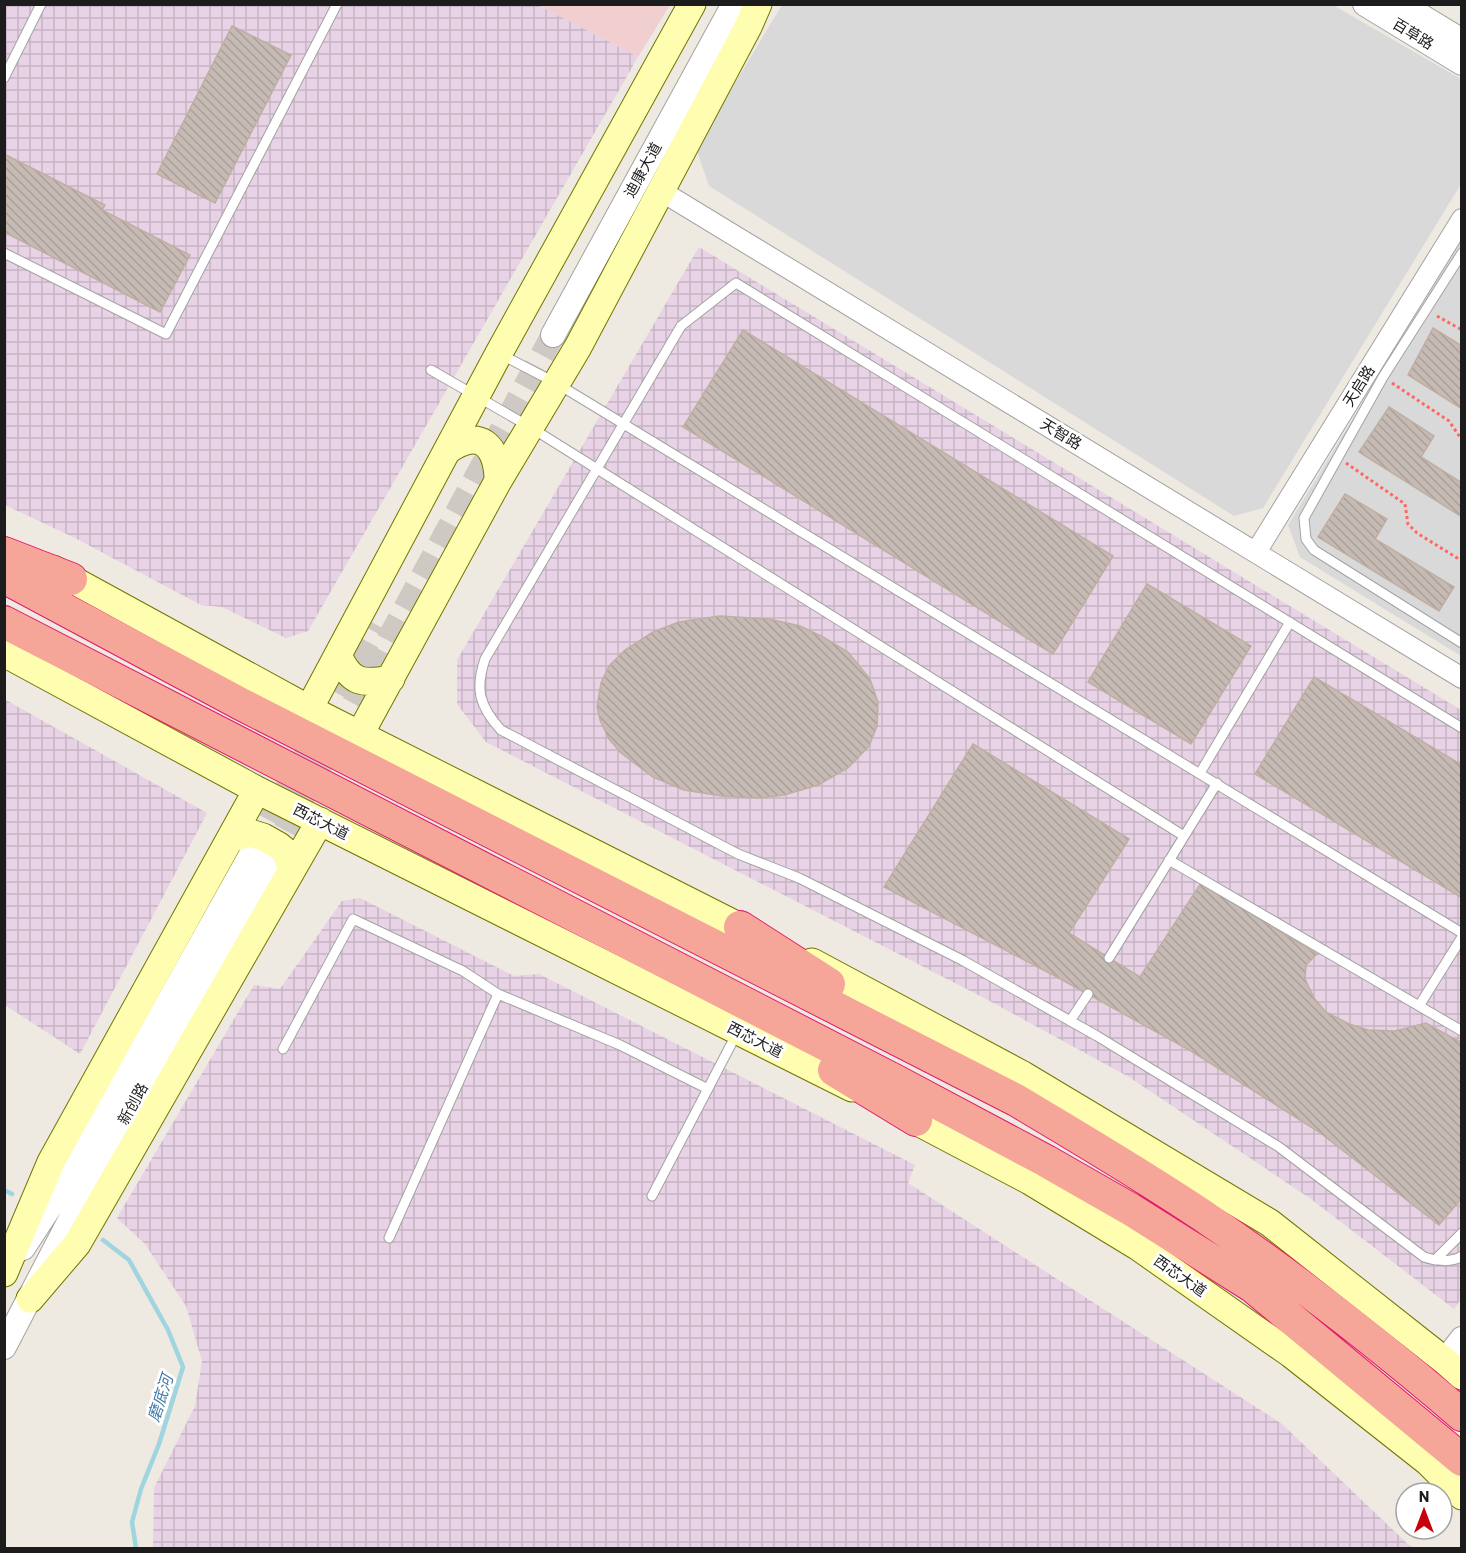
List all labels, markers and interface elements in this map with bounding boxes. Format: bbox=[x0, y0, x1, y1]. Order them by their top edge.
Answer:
street label: 百草路 bbox=[1390, 14, 1437, 52]
street label: 迪康大道 bbox=[620, 139, 665, 200]
street label: 天启路 bbox=[1339, 362, 1378, 409]
street label: 天智路 bbox=[1038, 414, 1085, 452]
street label: 西芯大道 bbox=[291, 799, 352, 843]
street label: 西芯大道 bbox=[725, 1017, 786, 1061]
street label: 新创路 bbox=[113, 1079, 151, 1128]
street label: 西芯大道 bbox=[1151, 1251, 1210, 1300]
water label: 磨底河 bbox=[143, 1369, 177, 1424]
north arrow bbox=[1394, 1481, 1454, 1541]
text: N bbox=[1419, 1486, 1429, 1505]

